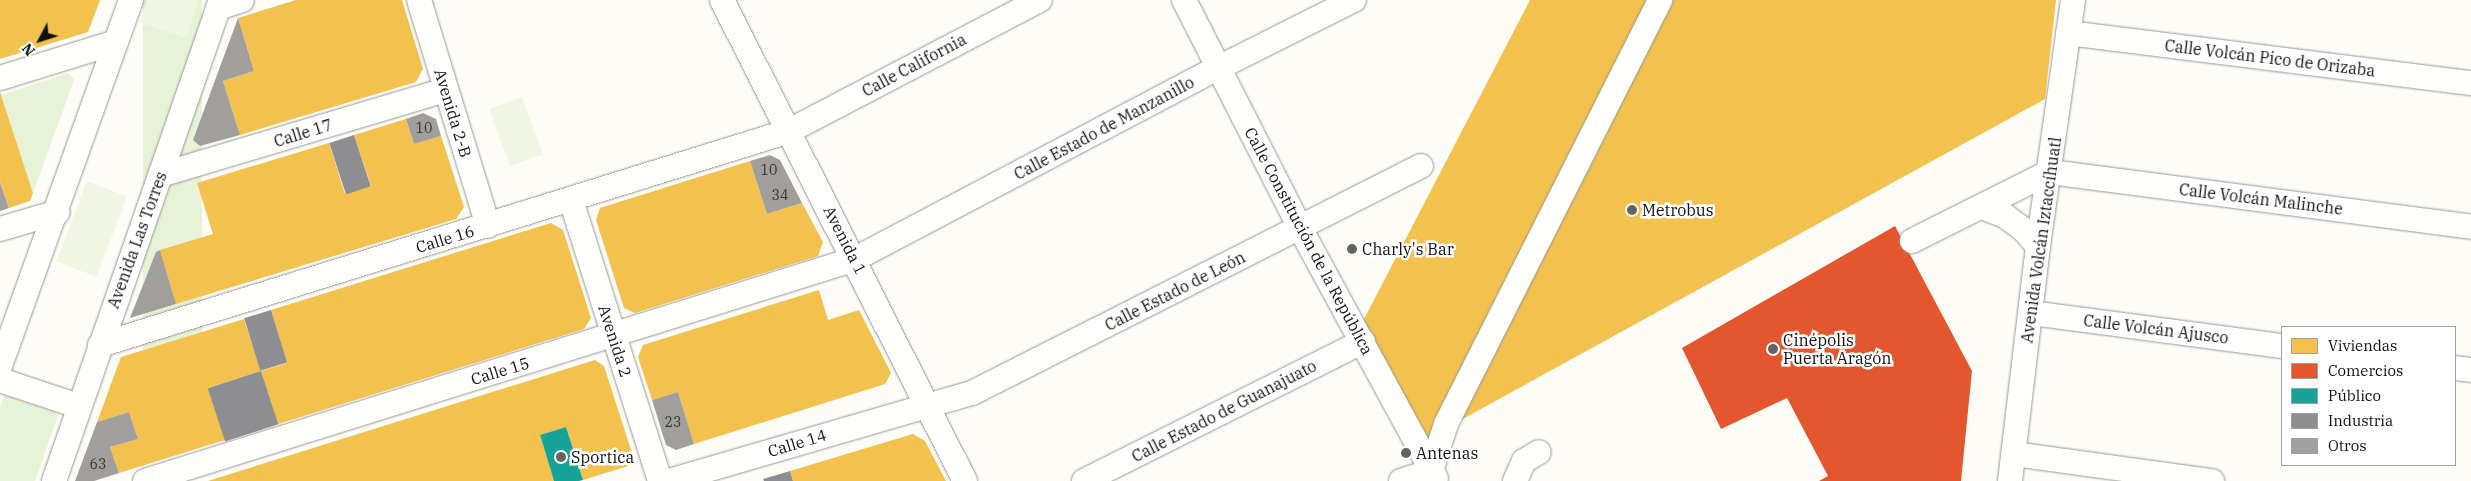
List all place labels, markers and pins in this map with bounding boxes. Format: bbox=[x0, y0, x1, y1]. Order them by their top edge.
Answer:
place label: Metrobus bbox=[1642, 200, 1714, 220]
marker: Metrobus bbox=[1626, 204, 1638, 216]
place label: Charly's Bar bbox=[1362, 239, 1454, 259]
marker: Charly's Bar bbox=[1346, 243, 1358, 255]
place label: Cinépolis Puerta Aragón bbox=[1783, 330, 1891, 368]
marker: Cinépolis Puerta Aragón bbox=[1767, 343, 1779, 355]
place label: Antenas bbox=[1416, 443, 1478, 463]
place label: Sportica bbox=[571, 447, 634, 467]
marker: Antenas bbox=[1400, 447, 1412, 459]
marker: Sportica bbox=[555, 451, 567, 463]

